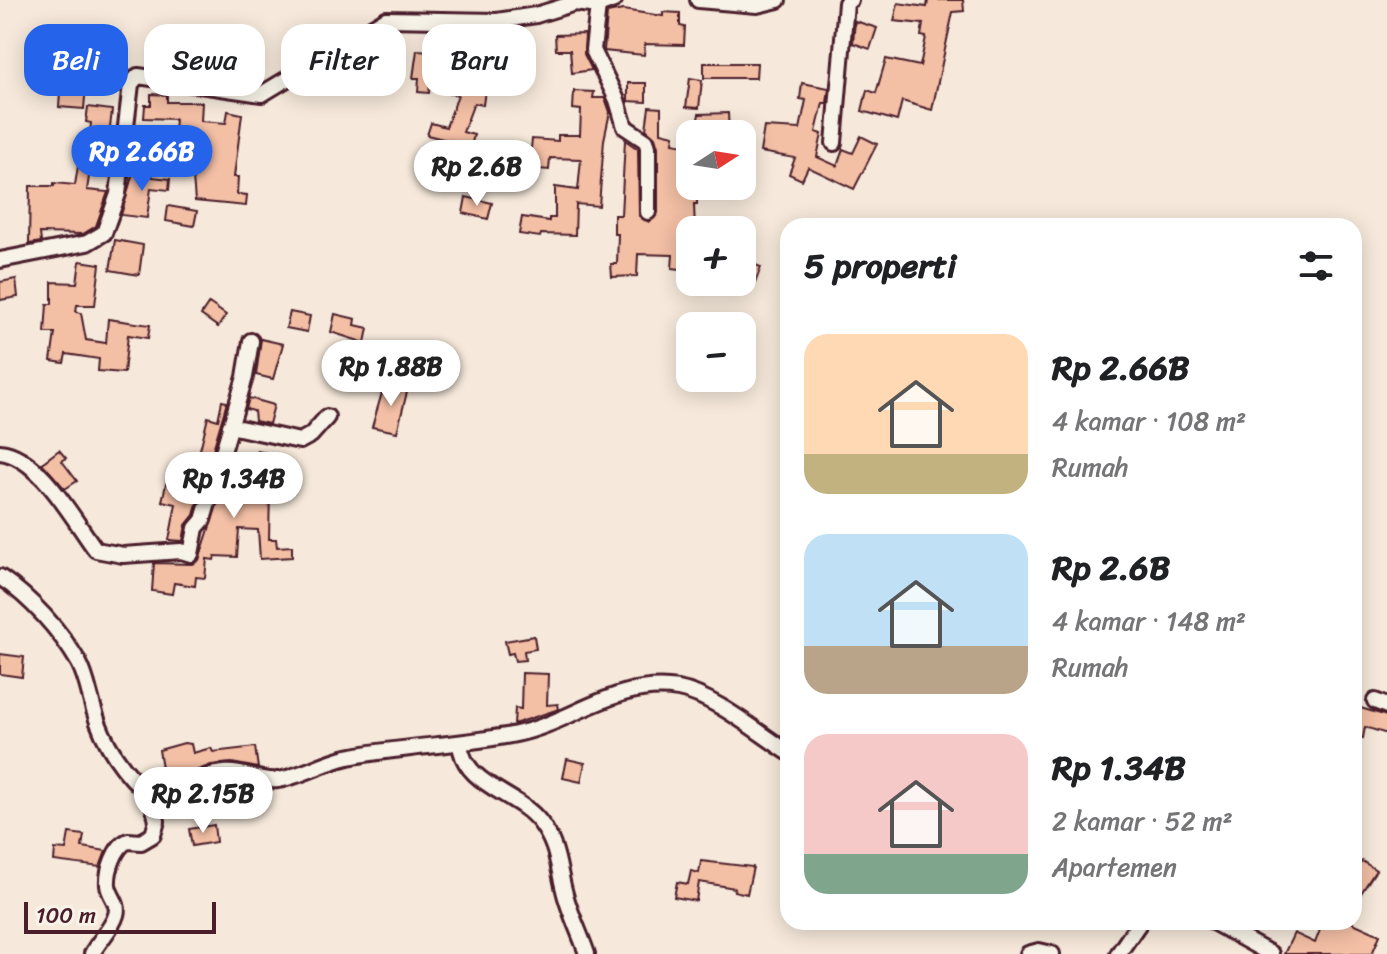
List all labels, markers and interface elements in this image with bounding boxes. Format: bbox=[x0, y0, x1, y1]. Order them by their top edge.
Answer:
chip: Beli bbox=[24, 24, 128, 96]
chip: Sewa bbox=[144, 24, 265, 96]
chip: Filter bbox=[281, 24, 406, 96]
chip: Baru bbox=[422, 24, 536, 96]
north arrow bbox=[676, 120, 756, 200]
map controls bbox=[676, 120, 756, 392]
pin: Rp 2.66B bbox=[59, 125, 225, 193]
text: Rp 2.66B bbox=[89, 128, 195, 174]
pin: Rp 2.6B bbox=[403, 140, 551, 208]
text: Rp 2.6B bbox=[432, 143, 522, 189]
button: + bbox=[676, 216, 756, 296]
text: 5 properti bbox=[804, 236, 956, 296]
icon: filters bbox=[1294, 244, 1338, 288]
button: − bbox=[676, 312, 756, 392]
text: Rp 2.66B bbox=[1052, 338, 1189, 398]
pin: Rp 1.88B bbox=[308, 340, 474, 408]
text: Rp 1.88B bbox=[339, 343, 443, 389]
icon: home bbox=[868, 366, 964, 462]
text: 4 kamar · 108 m² bbox=[1052, 398, 1246, 444]
text: Rumah bbox=[1052, 444, 1128, 490]
pin: Rp 1.34B bbox=[151, 452, 317, 520]
text: Rp 1.34B bbox=[183, 455, 285, 501]
text: Rp 2.6B bbox=[1052, 538, 1170, 598]
icon: home bbox=[868, 566, 964, 662]
text: 4 kamar · 148 m² bbox=[1052, 598, 1246, 644]
text: Rumah bbox=[1052, 644, 1128, 690]
text: Rp 1.34B bbox=[1052, 738, 1186, 798]
icon: home bbox=[868, 766, 964, 862]
pin: Rp 2.15B bbox=[120, 767, 286, 835]
text: Rp 2.15B bbox=[152, 770, 254, 816]
text: 2 kamar · 52 m² bbox=[1052, 798, 1233, 844]
text: Apartemen bbox=[1052, 844, 1177, 890]
text: 100 m bbox=[36, 896, 96, 935]
scale bar bbox=[24, 898, 216, 934]

